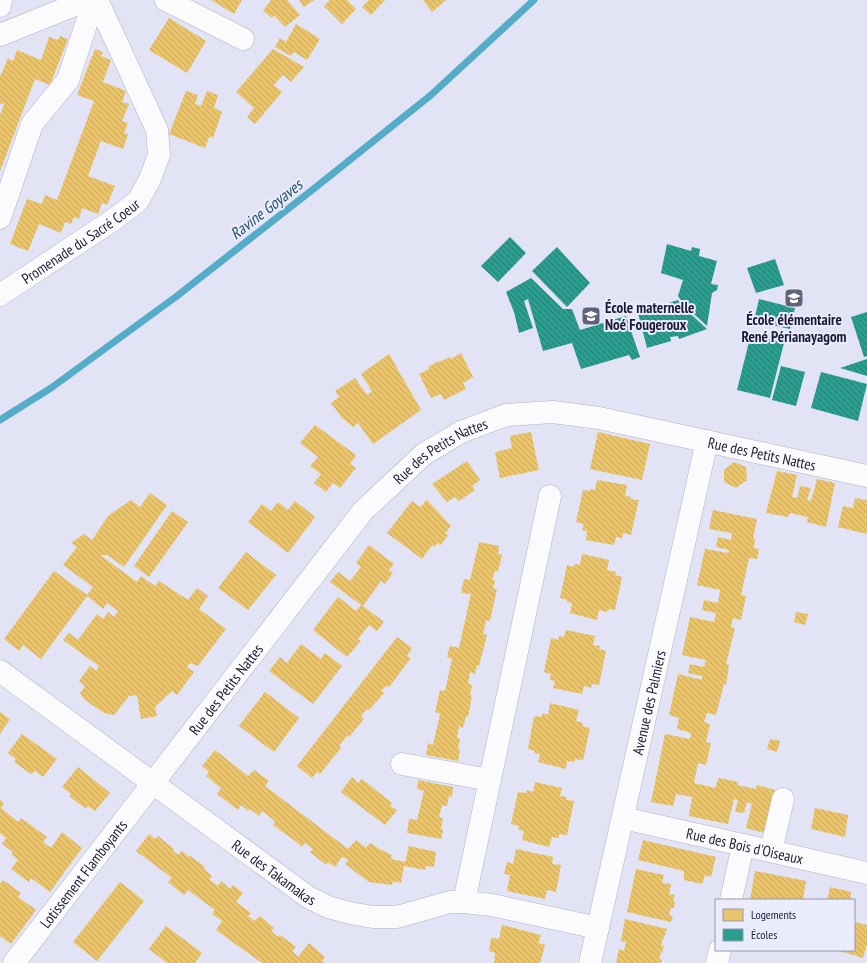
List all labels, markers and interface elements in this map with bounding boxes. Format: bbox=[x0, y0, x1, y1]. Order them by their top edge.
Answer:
water label: Ravine Goyaves bbox=[226, 174, 307, 243]
street label: Promenade du Sacré Coeur bbox=[18, 193, 144, 288]
school or university icon: École élémentaire René Périanayagom bbox=[783, 287, 805, 309]
place label: École maternelle Noé Fougeroux bbox=[605, 298, 695, 334]
school or university icon: École maternelle Noé Fougeroux bbox=[580, 305, 602, 327]
place label: École élémentaire René Périanayagom bbox=[741, 310, 847, 346]
street label: Rue des Petits Nattes bbox=[389, 413, 490, 488]
street label: Rue des Petits Nattes bbox=[706, 432, 818, 474]
street label: Rue des Petits Nattes bbox=[184, 640, 267, 738]
street label: Avenue des Palmiers bbox=[627, 648, 669, 756]
street label: Lotissement Flamboyants bbox=[35, 816, 131, 931]
street label: Rue des Bois d'Oiseaux bbox=[685, 823, 805, 868]
street label: Rue des Takamakas bbox=[228, 835, 319, 909]
legend bbox=[715, 899, 855, 951]
text: Logements bbox=[751, 907, 796, 922]
text: Écoles bbox=[751, 927, 777, 942]

